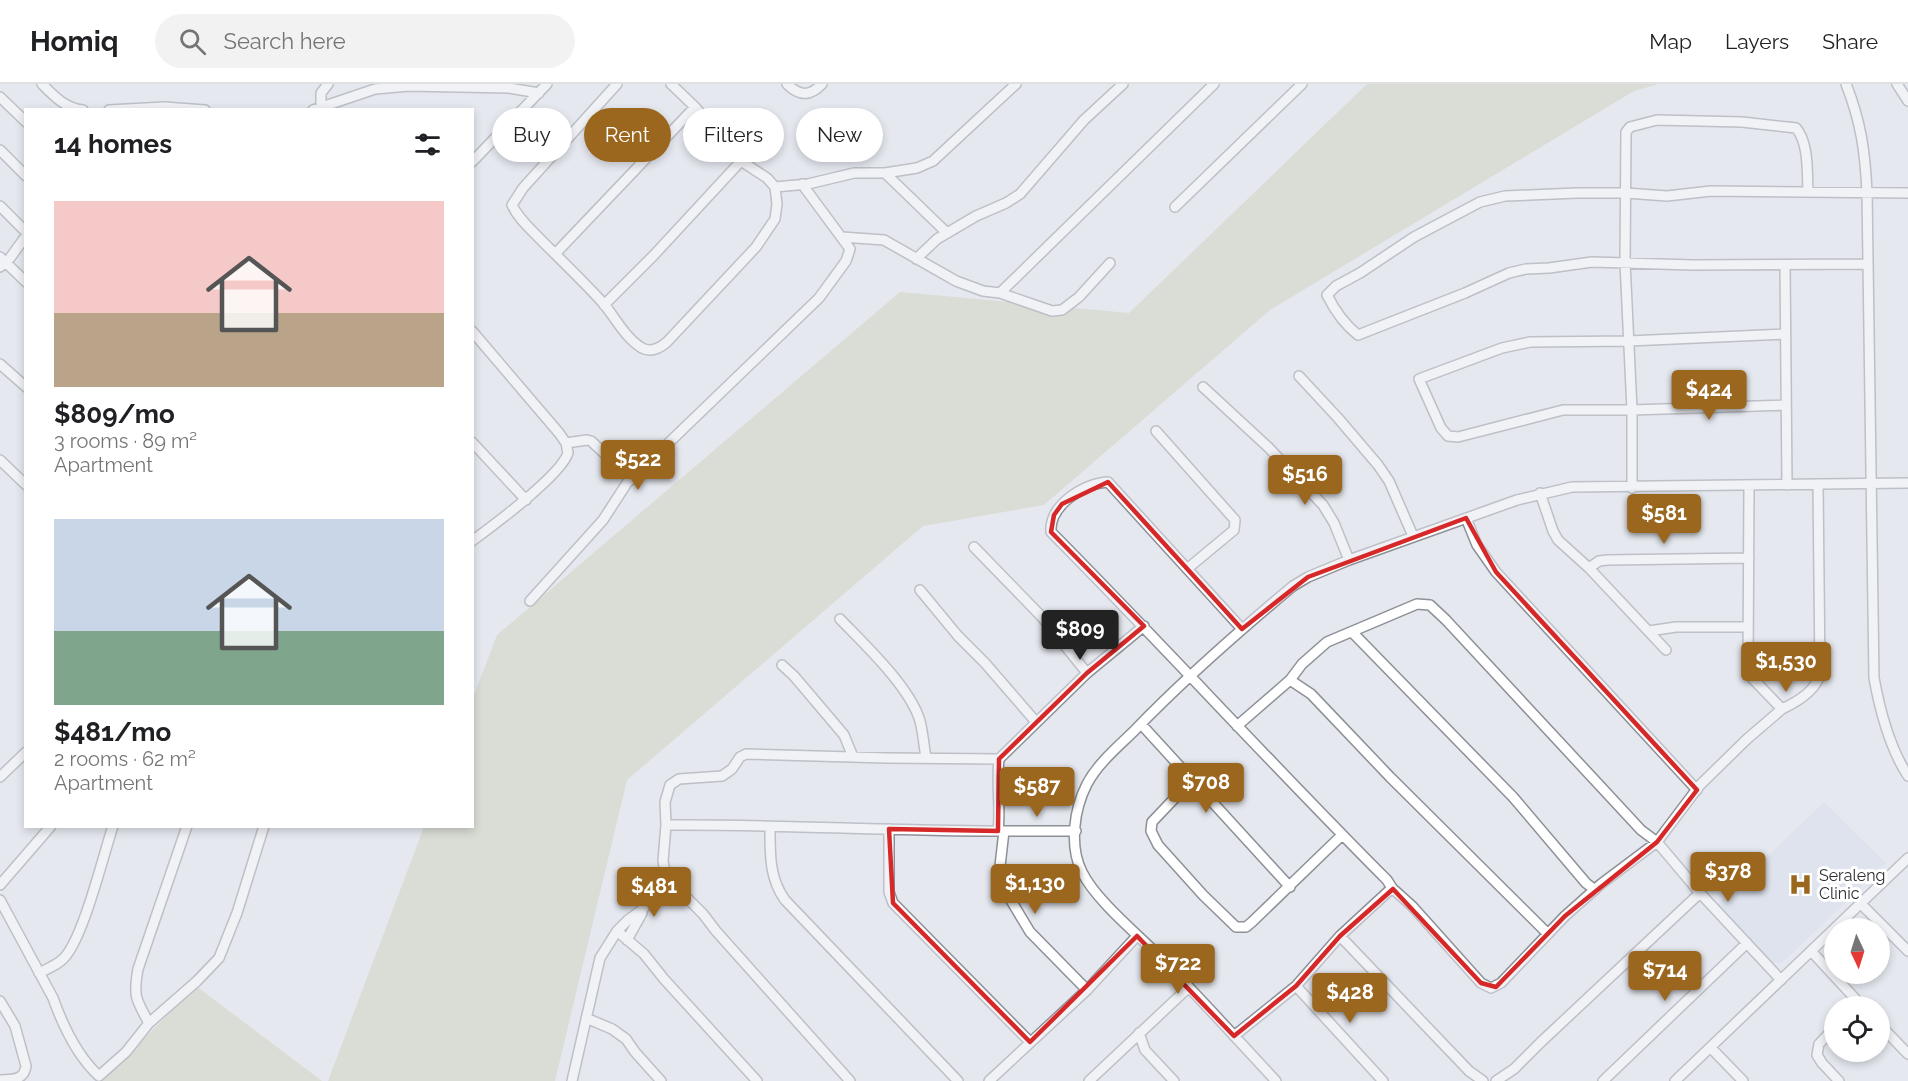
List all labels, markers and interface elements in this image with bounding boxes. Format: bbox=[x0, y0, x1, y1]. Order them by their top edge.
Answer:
search box bbox=[155, 14, 575, 68]
text: Homiq bbox=[30, 25, 119, 58]
icon: search bbox=[176, 25, 209, 58]
text: Search here bbox=[224, 28, 346, 54]
text: Map bbox=[1649, 29, 1692, 54]
text: Layers bbox=[1725, 29, 1789, 54]
text: Share bbox=[1822, 29, 1878, 54]
chip: Buy bbox=[492, 108, 572, 162]
chip: Rent bbox=[584, 108, 671, 162]
chip: Filters bbox=[683, 108, 784, 162]
chip: New bbox=[796, 108, 883, 162]
icon: filters bbox=[411, 128, 444, 161]
text: 14 homes bbox=[54, 129, 172, 159]
icon: home bbox=[195, 240, 303, 348]
pin: $424 bbox=[1673, 370, 1745, 421]
text: $424 bbox=[1686, 377, 1732, 401]
text: $809/mo bbox=[54, 399, 175, 429]
text: 3 rooms · 89 m² bbox=[54, 429, 197, 453]
pin: $522 bbox=[602, 440, 674, 491]
text: $522 bbox=[615, 447, 661, 471]
text: Apartment bbox=[54, 453, 153, 477]
pin: $516 bbox=[1269, 455, 1341, 506]
text: $516 bbox=[1282, 462, 1328, 486]
pin: $581 bbox=[1628, 494, 1700, 545]
text: $581 bbox=[1641, 501, 1687, 525]
icon: home bbox=[195, 558, 303, 666]
pin: $809 bbox=[1044, 610, 1116, 661]
text: $809 bbox=[1056, 617, 1104, 641]
pin: $1,530 bbox=[1737, 642, 1835, 693]
text: $1,530 bbox=[1755, 649, 1817, 673]
text: $481/mo bbox=[54, 717, 171, 747]
text: 2 rooms · 62 m² bbox=[54, 747, 196, 771]
pin: $708 bbox=[1170, 763, 1242, 814]
pin: $587 bbox=[1001, 767, 1073, 818]
text: $708 bbox=[1182, 770, 1230, 794]
text: Apartment bbox=[54, 771, 153, 795]
text: $587 bbox=[1013, 774, 1061, 798]
pin: $378 bbox=[1692, 852, 1764, 903]
text: $378 bbox=[1704, 859, 1752, 883]
pin: $1,130 bbox=[986, 864, 1084, 915]
place label: Seraleng Clinic bbox=[1819, 866, 1885, 903]
pin: $481 bbox=[618, 867, 690, 918]
text: $1,130 bbox=[1005, 871, 1065, 895]
hospital icon: Seraleng Clinic bbox=[1788, 871, 1814, 897]
text: $481 bbox=[631, 874, 677, 898]
north arrow bbox=[1824, 918, 1890, 984]
map controls bbox=[1824, 918, 1890, 1062]
pin: $722 bbox=[1142, 944, 1214, 995]
text: $722 bbox=[1155, 951, 1201, 975]
pin: $714 bbox=[1629, 951, 1701, 1002]
text: $714 bbox=[1642, 958, 1688, 982]
pin: $428 bbox=[1314, 973, 1386, 1024]
text: $428 bbox=[1326, 980, 1374, 1004]
button: locate bbox=[1824, 996, 1890, 1062]

